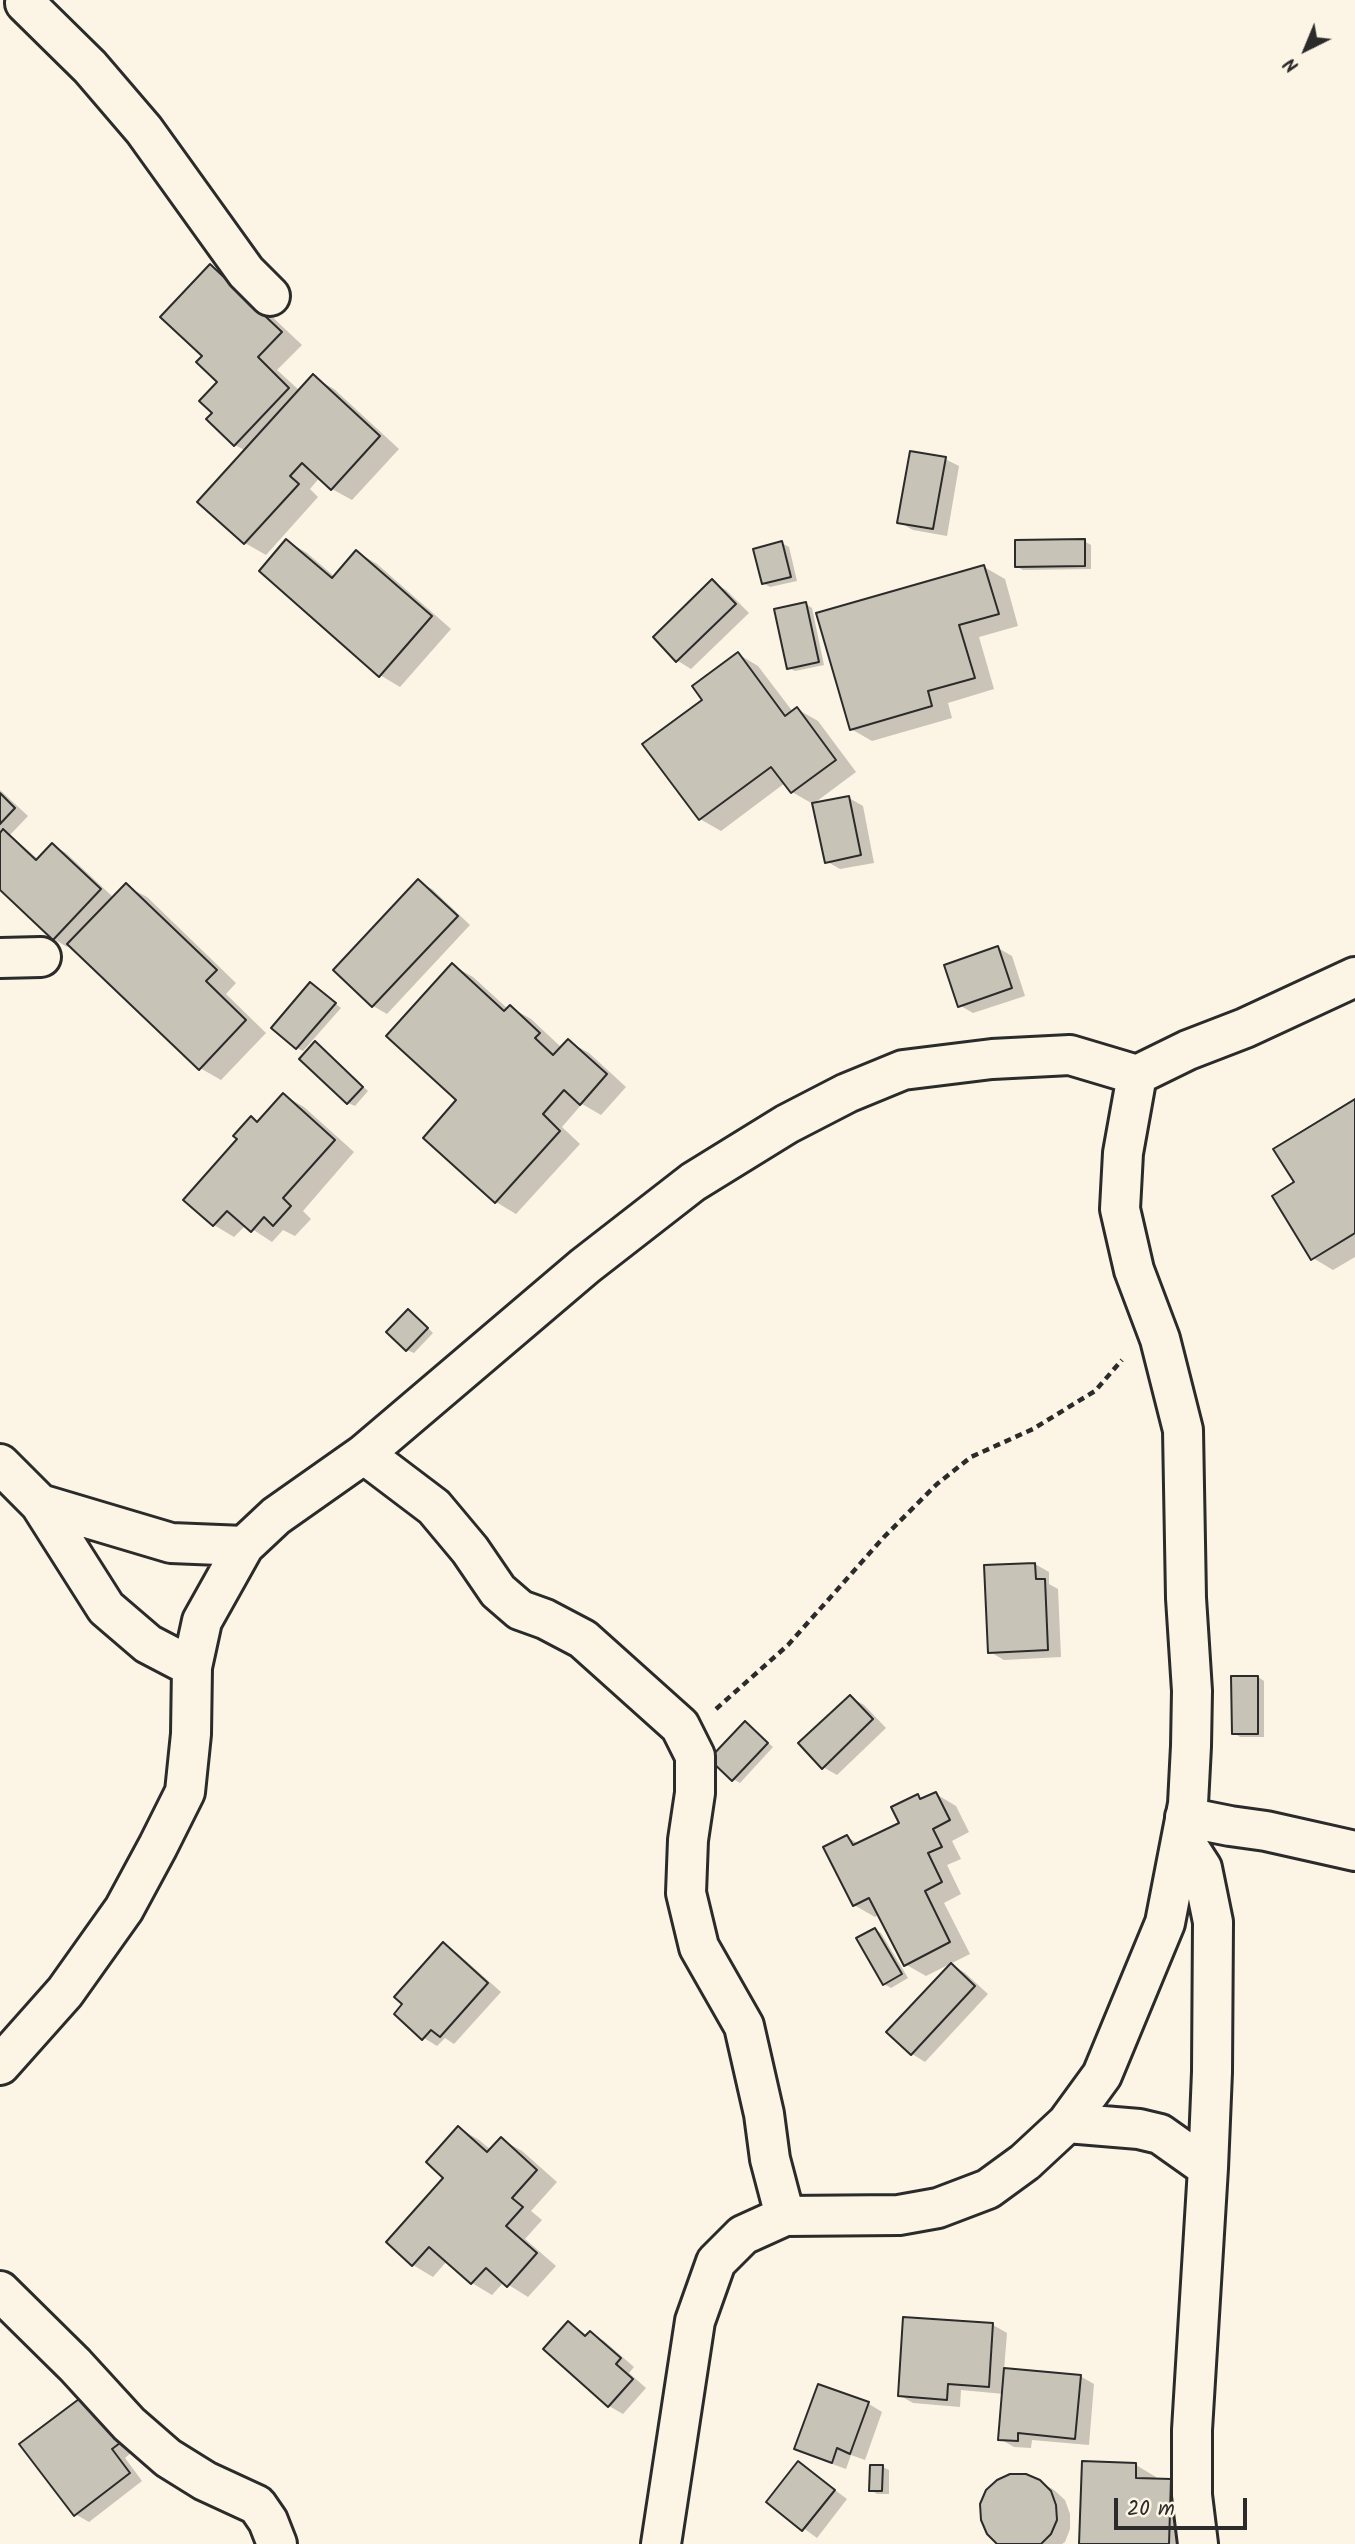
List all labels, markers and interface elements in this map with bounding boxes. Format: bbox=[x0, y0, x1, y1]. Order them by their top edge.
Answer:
north arrow bbox=[1271, 14, 1341, 84]
text: N bbox=[1277, 49, 1306, 79]
scale bar bbox=[1117, 2484, 1250, 2528]
text: 20 m bbox=[1127, 2493, 1175, 2526]

